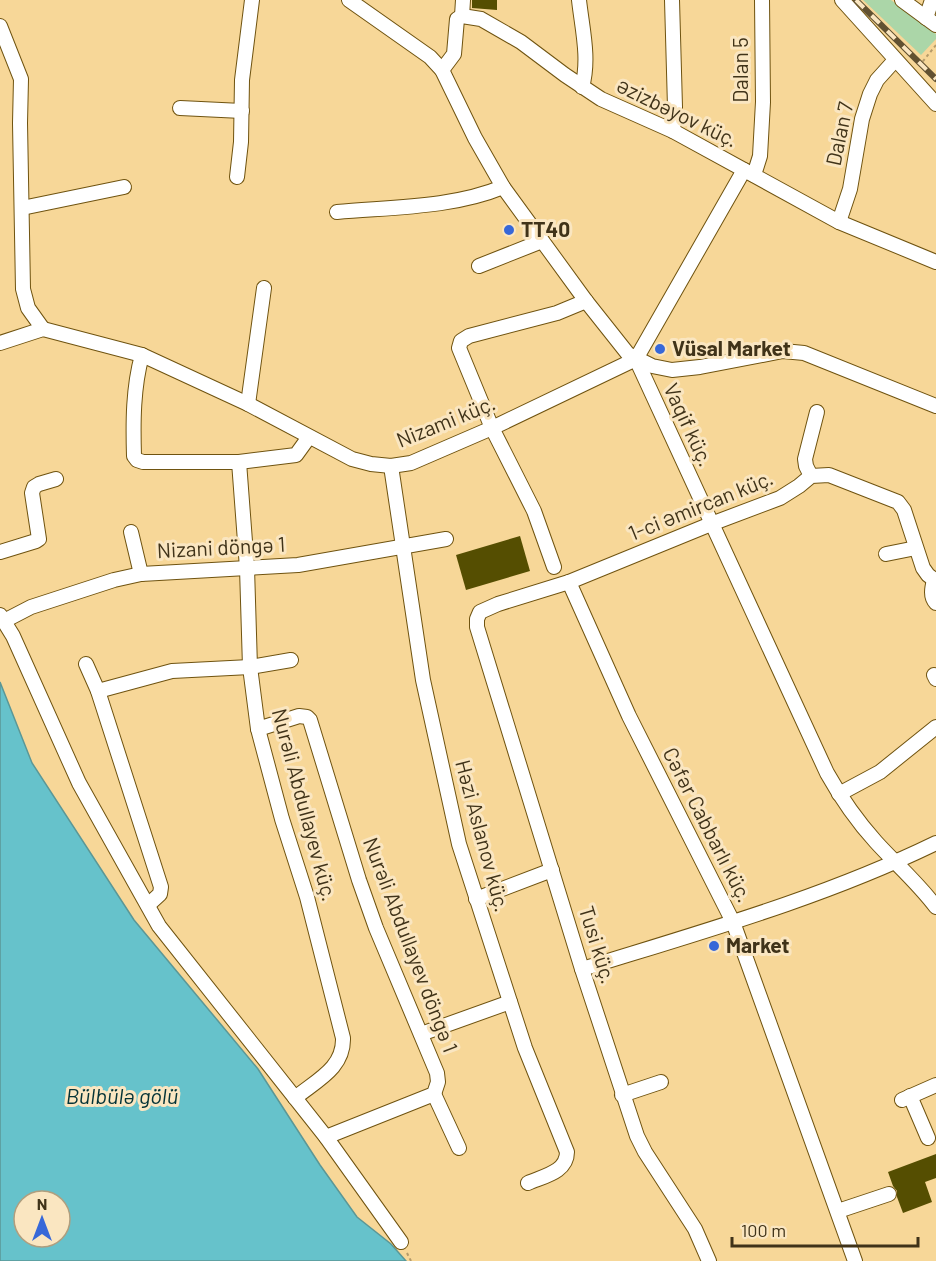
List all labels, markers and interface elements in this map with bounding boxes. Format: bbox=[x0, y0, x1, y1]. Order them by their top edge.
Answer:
street label: Dalan 5 bbox=[727, 37, 752, 103]
street label: Əzizbəyov küç. bbox=[613, 72, 742, 152]
street label: Dalan 7 bbox=[820, 99, 857, 168]
place label: TT40 bbox=[521, 216, 570, 241]
marker: TT40 bbox=[502, 223, 516, 237]
place label: Vüsal Market bbox=[672, 335, 791, 360]
marker: Vüsal Market bbox=[653, 342, 667, 356]
street label: Vaqif küç. bbox=[659, 379, 719, 470]
street label: Nizami küç. bbox=[392, 389, 499, 452]
street label: 1-ci Əmircan küç. bbox=[624, 464, 776, 545]
street label: Nizani döngə 1 bbox=[156, 531, 286, 562]
street label: Nurəli Abdullayev küç. bbox=[268, 706, 343, 904]
street label: Cəfər Cabbarlı küç. bbox=[658, 743, 758, 906]
street label: Həzi Aslanov küç. bbox=[451, 757, 516, 914]
street label: Nurəli Abdullayev döngə 1 bbox=[359, 833, 464, 1055]
street label: Tusi küç. bbox=[575, 903, 622, 986]
place label: Market bbox=[726, 932, 790, 957]
marker: Market bbox=[707, 939, 721, 953]
water label: Bülbülə gölü bbox=[66, 1082, 178, 1108]
north arrow bbox=[12, 1189, 72, 1249]
text: N bbox=[37, 1194, 47, 1213]
scale bar bbox=[732, 1210, 918, 1248]
text: 100 m bbox=[741, 1219, 786, 1241]

